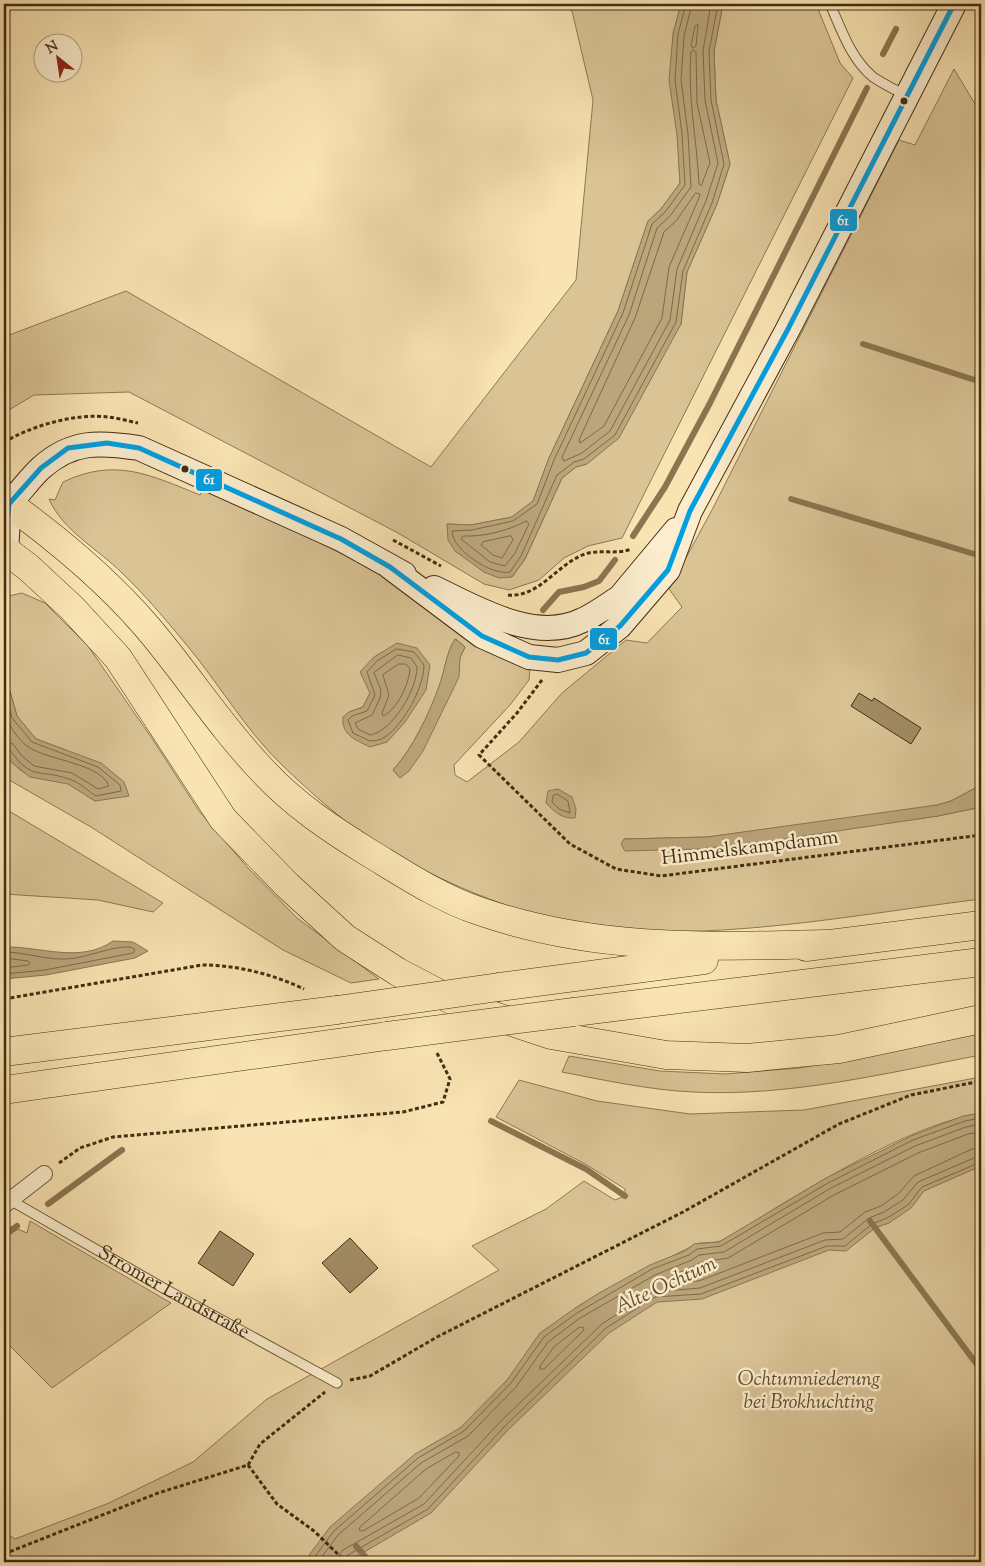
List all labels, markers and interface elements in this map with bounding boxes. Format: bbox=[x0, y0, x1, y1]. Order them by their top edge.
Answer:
north arrow bbox=[32, 32, 82, 82]
text: N bbox=[43, 37, 62, 60]
unlabelled marker bbox=[899, 96, 909, 106]
line badge: 61 bbox=[829, 208, 858, 232]
text: 61 bbox=[837, 212, 849, 232]
unlabelled marker bbox=[180, 464, 190, 474]
line badge: 61 bbox=[195, 468, 223, 492]
text: 61 bbox=[203, 471, 215, 491]
line badge: 61 bbox=[589, 627, 618, 651]
text: 61 bbox=[598, 631, 610, 651]
street label: Himmelskampdamm bbox=[660, 824, 841, 874]
street label: Stromer Landstraße bbox=[92, 1239, 255, 1347]
water label: Alte Ochtum bbox=[610, 1249, 722, 1323]
park label: Ochtumniederung bei Brokhuchting bbox=[737, 1366, 881, 1418]

